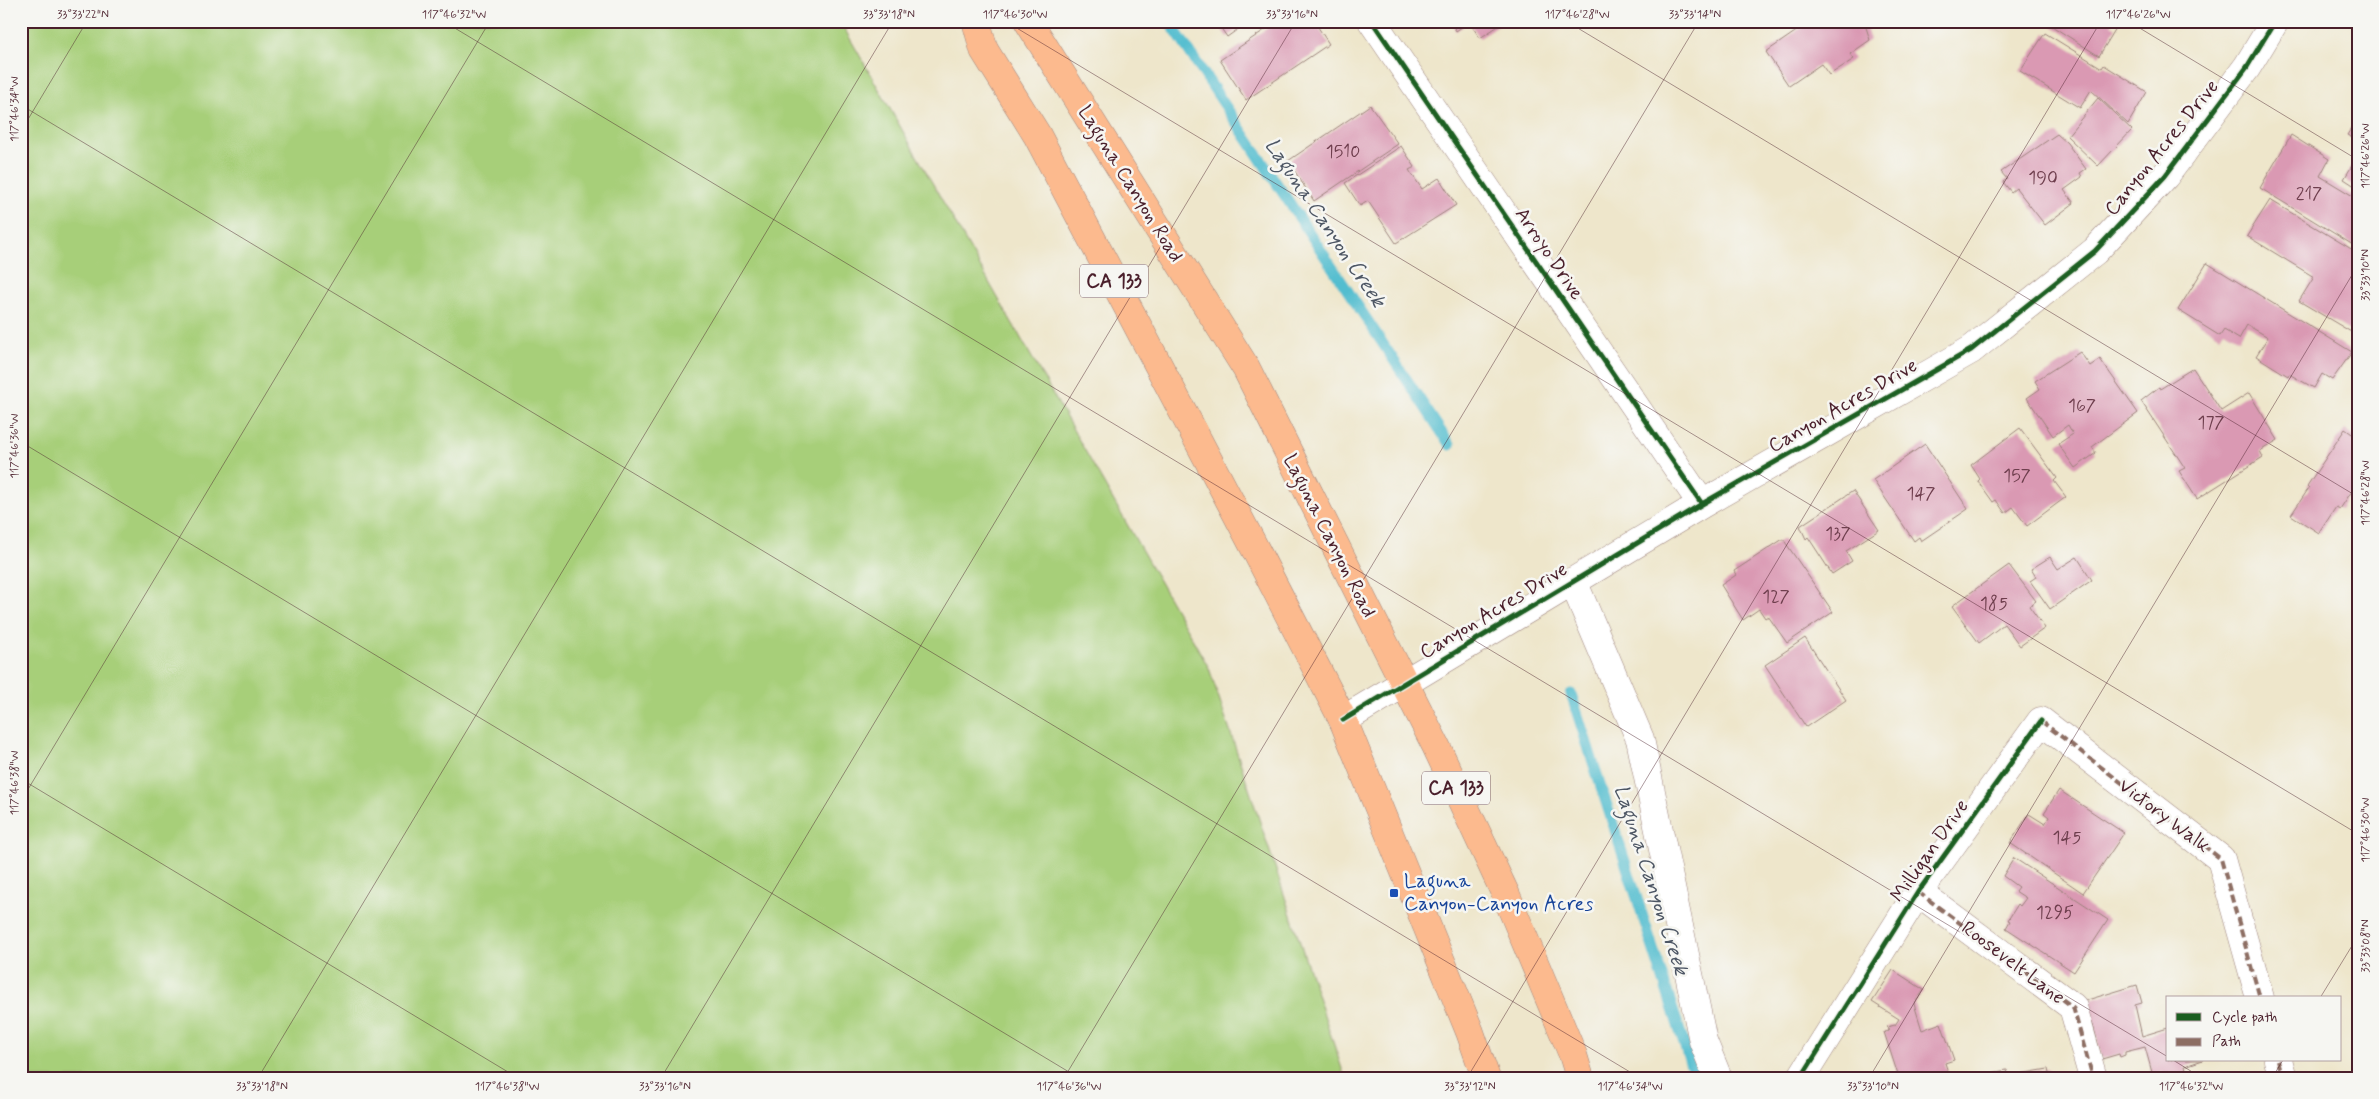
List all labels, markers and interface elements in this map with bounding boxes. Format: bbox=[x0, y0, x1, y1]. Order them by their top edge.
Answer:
text: 33°33'22"N bbox=[57, 7, 109, 23]
text: 117°46'32"W bbox=[422, 7, 486, 23]
text: 33°33'18"N bbox=[863, 7, 915, 23]
text: 117°46'30"W bbox=[983, 7, 1048, 23]
text: 33°33'16"N bbox=[1266, 7, 1318, 23]
text: 117°46'28"W bbox=[1544, 7, 1610, 23]
text: 33°33'14"N bbox=[1669, 7, 1721, 23]
text: 117°46'26"W bbox=[2105, 7, 2171, 23]
street label: Canyon Acres Drive bbox=[2099, 74, 2225, 222]
text: 117°46'34"W bbox=[7, 76, 23, 142]
street label: Laguna Canyon Road bbox=[1069, 101, 1189, 269]
text: 117°46'26"W bbox=[2358, 123, 2374, 189]
water label: Laguna Canyon Creek bbox=[1256, 133, 1393, 315]
house number: 1510 bbox=[1326, 140, 1360, 164]
house number: 190 bbox=[2028, 166, 2058, 190]
house number: 217 bbox=[2296, 182, 2322, 206]
street label: Arroyo Drive bbox=[1508, 202, 1590, 306]
text: 33°33'10"N bbox=[2358, 249, 2374, 301]
road number: CA 133 bbox=[1080, 264, 1148, 298]
street label: Canyon Acres Drive bbox=[1763, 352, 1923, 460]
house number: 167 bbox=[2068, 394, 2096, 418]
house number: 177 bbox=[2197, 411, 2225, 435]
text: 117°46'36"W bbox=[7, 414, 23, 478]
street label: Laguna Canyon Road bbox=[1274, 450, 1382, 623]
text: 117°46'28"W bbox=[2358, 460, 2374, 526]
house number: 157 bbox=[2003, 464, 2031, 488]
house number: 147 bbox=[1906, 482, 1936, 506]
house number: 137 bbox=[1825, 522, 1851, 546]
street label: Canyon Acres Drive bbox=[1415, 556, 1573, 666]
house number: 127 bbox=[1762, 585, 1790, 609]
house number: 185 bbox=[1980, 592, 2008, 616]
text: 117°46'38"W bbox=[7, 751, 23, 815]
road number: CA 133 bbox=[1422, 771, 1490, 804]
street label: Victory Walk bbox=[2113, 773, 2215, 859]
water label: Laguna Canyon Creek bbox=[1605, 781, 1695, 981]
street label: Milligan Drive bbox=[1885, 794, 1975, 908]
text: 117°46'30"W bbox=[2358, 797, 2374, 862]
house number: 145 bbox=[2053, 826, 2081, 850]
place label: Laguna Canyon-Canyon Acres bbox=[1404, 868, 1593, 918]
marker: Laguna Canyon-Canyon Acres bbox=[1388, 887, 1400, 899]
house number: 1295 bbox=[2036, 901, 2074, 925]
street label: Roosevelt Lane bbox=[1956, 915, 2070, 1011]
text: 33°33'08"N bbox=[2358, 919, 2374, 973]
legend bbox=[2166, 996, 2342, 1062]
text: Cycle path bbox=[2212, 1008, 2277, 1028]
text: Path bbox=[2212, 1032, 2241, 1052]
text: 33°33'18"N bbox=[236, 1079, 288, 1095]
text: 117°46'38"W bbox=[475, 1079, 539, 1095]
text: 33°33'16"N bbox=[639, 1079, 691, 1095]
text: 117°46'36"W bbox=[1037, 1079, 1101, 1095]
text: 33°33'12"N bbox=[1444, 1079, 1496, 1095]
text: 117°46'34"W bbox=[1597, 1079, 1663, 1095]
text: 33°33'10"N bbox=[1847, 1079, 1899, 1095]
text: 117°46'32"W bbox=[2159, 1079, 2223, 1095]

